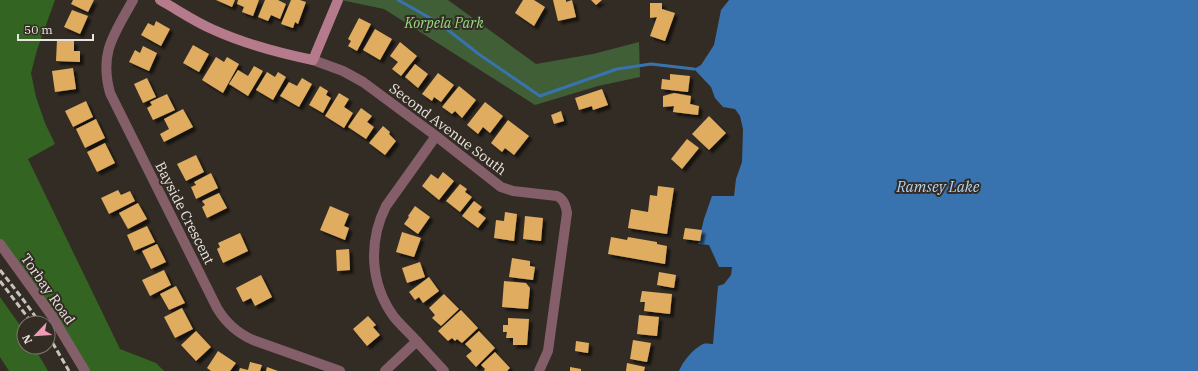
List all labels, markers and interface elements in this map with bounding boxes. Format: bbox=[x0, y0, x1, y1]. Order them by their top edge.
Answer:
park label: Korpela Park bbox=[403, 14, 484, 32]
scale bar bbox=[18, 16, 93, 42]
text: 50 m bbox=[24, 22, 53, 37]
street label: Second Avenue South bbox=[386, 79, 510, 179]
street label: Bayside Crescent bbox=[151, 159, 219, 267]
water label: Ramsey Lake bbox=[896, 177, 980, 196]
street label: Torbay Road bbox=[17, 250, 79, 328]
north arrow bbox=[16, 315, 56, 355]
text: N bbox=[19, 332, 35, 346]

